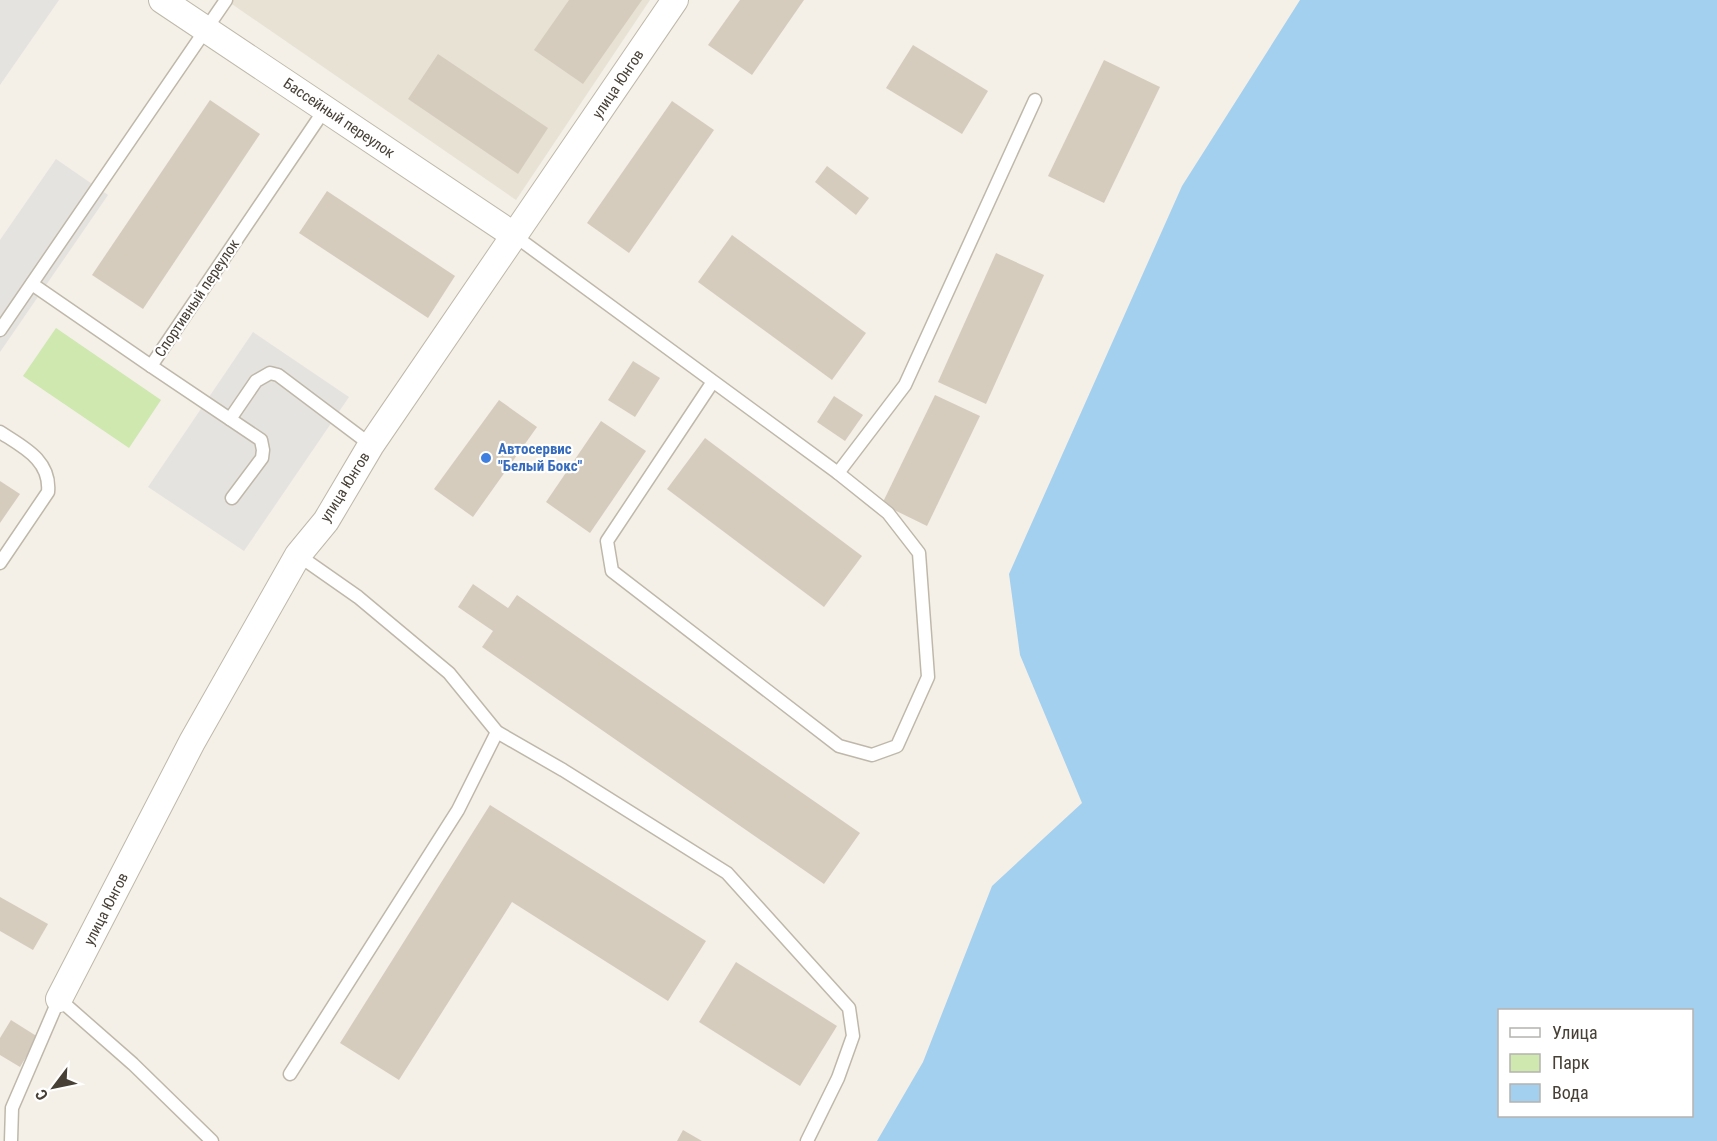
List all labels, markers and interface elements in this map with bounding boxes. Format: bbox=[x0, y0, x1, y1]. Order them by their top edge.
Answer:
street label: улица Юнгов bbox=[588, 46, 648, 122]
street label: Бассейный переулок bbox=[280, 74, 398, 162]
street label: Спортивный переулок bbox=[151, 236, 243, 360]
place label: Автосервис "Белый Бокс" bbox=[498, 440, 583, 475]
street label: улица Юнгов bbox=[316, 449, 374, 525]
marker: Автосервис "Белый Бокс" bbox=[479, 451, 493, 465]
street label: улица Юнгов bbox=[80, 870, 132, 948]
legend bbox=[1498, 1009, 1693, 1117]
text: Улица bbox=[1552, 1022, 1598, 1043]
text: Парк bbox=[1552, 1052, 1590, 1073]
north arrow bbox=[24, 1057, 84, 1117]
text: Вода bbox=[1552, 1082, 1589, 1103]
text: С bbox=[31, 1086, 52, 1104]

